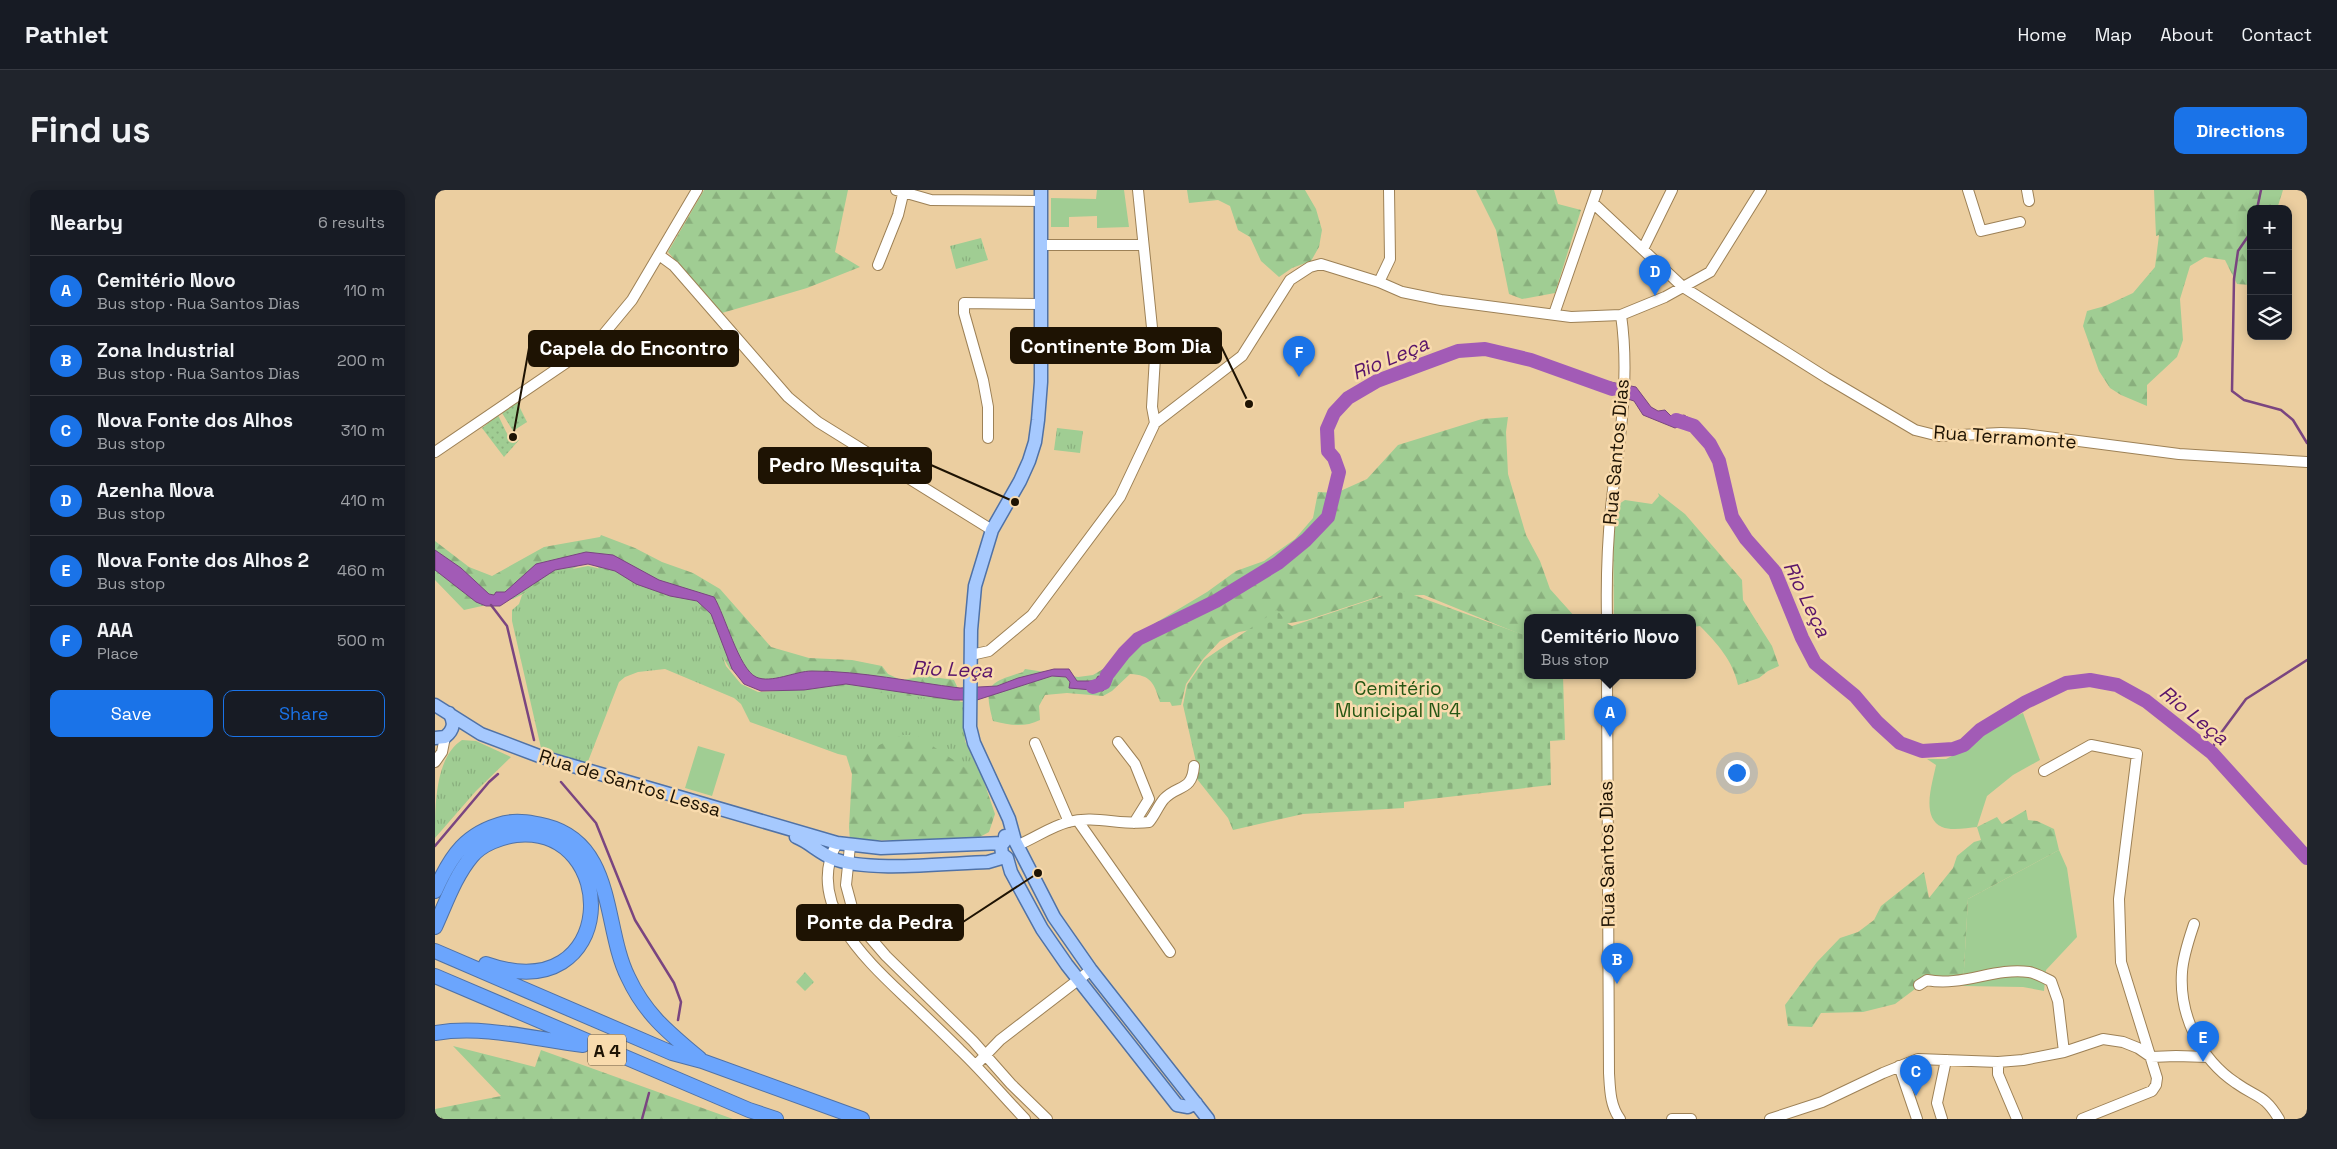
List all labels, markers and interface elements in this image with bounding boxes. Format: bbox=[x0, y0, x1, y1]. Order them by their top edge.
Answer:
text: Pathlet bbox=[25, 19, 109, 50]
text: Home bbox=[2018, 23, 2067, 46]
text: Map bbox=[2095, 23, 2132, 46]
text: About bbox=[2160, 23, 2214, 46]
text: Contact bbox=[2242, 23, 2312, 46]
button: Directions bbox=[2174, 107, 2307, 154]
text: Find us bbox=[30, 108, 151, 152]
map controls bbox=[2247, 205, 2292, 340]
button: + bbox=[2247, 205, 2292, 250]
text: Nearby bbox=[50, 209, 123, 236]
text: 6 results bbox=[318, 212, 385, 233]
button: − bbox=[2247, 250, 2292, 295]
pin: D bbox=[1639, 255, 1671, 296]
text: Cemitério Novo bbox=[97, 268, 236, 293]
text: A bbox=[61, 280, 71, 301]
text: 110 m bbox=[343, 280, 385, 301]
text: Bus stop · Rua Santos Dias bbox=[97, 293, 300, 314]
button: layers bbox=[2247, 295, 2292, 340]
callout: Continente Bom Dia bbox=[1011, 328, 1221, 363]
water label: Rio Leça bbox=[1348, 330, 1433, 386]
callout: Capela do Encontro bbox=[529, 331, 738, 366]
text: Continente Bom Dia bbox=[1021, 333, 1212, 359]
text: Capela do Encontro bbox=[539, 335, 729, 361]
pin: F bbox=[1283, 336, 1315, 377]
text: Zona Industrial bbox=[97, 338, 235, 363]
text: B bbox=[61, 350, 71, 371]
text: 200 m bbox=[337, 350, 385, 371]
text: Bus stop · Rua Santos Dias bbox=[97, 363, 300, 384]
street label: Rua Santos Dias bbox=[1597, 378, 1635, 526]
text: Nova Fonte dos Alhos bbox=[97, 408, 293, 433]
text: C bbox=[61, 420, 71, 441]
text: 310 m bbox=[341, 420, 385, 441]
street label: Rua Terramonte bbox=[1933, 420, 2077, 454]
text: Bus stop bbox=[97, 433, 165, 454]
callout: Pedro Mesquita bbox=[759, 448, 931, 483]
text: Pedro Mesquita bbox=[769, 452, 921, 478]
text: Azenha Nova bbox=[97, 478, 214, 503]
text: D bbox=[61, 490, 71, 511]
text: 410 m bbox=[341, 490, 385, 511]
text: Bus stop bbox=[97, 503, 165, 524]
text: Nova Fonte dos Alhos 2 bbox=[97, 548, 309, 573]
water label: Rio Leça bbox=[1778, 557, 1837, 642]
text: E bbox=[62, 560, 70, 581]
text: 460 m bbox=[337, 560, 385, 581]
text: Bus stop bbox=[97, 573, 165, 594]
popup bbox=[1524, 614, 1696, 679]
text: AAA bbox=[97, 618, 133, 643]
text: Cemitério Novo bbox=[1541, 624, 1679, 649]
text: F bbox=[62, 630, 70, 651]
text: 500 m bbox=[337, 630, 385, 651]
text: Place bbox=[97, 643, 139, 664]
text: Bus stop bbox=[1541, 649, 1609, 670]
water label: Rio Leça bbox=[911, 655, 994, 683]
park label: Cemitério Municipal Nº4 bbox=[1335, 676, 1461, 723]
water label: Rio Leça bbox=[2154, 679, 2234, 751]
button: Save bbox=[50, 690, 213, 737]
button: Share bbox=[223, 690, 385, 737]
pin: A bbox=[1594, 696, 1626, 737]
street label: Rua de Santos Lessa bbox=[536, 743, 724, 823]
your location bbox=[1724, 760, 1750, 786]
street label: Rua Santos Dias bbox=[1593, 781, 1621, 927]
callout: Ponte da Pedra bbox=[797, 905, 963, 940]
text: Ponte da Pedra bbox=[807, 909, 954, 935]
pin: B bbox=[1601, 943, 1633, 984]
pin: E bbox=[2187, 1021, 2219, 1062]
road number: A 4 bbox=[588, 1034, 626, 1066]
pin: C bbox=[1900, 1055, 1932, 1096]

